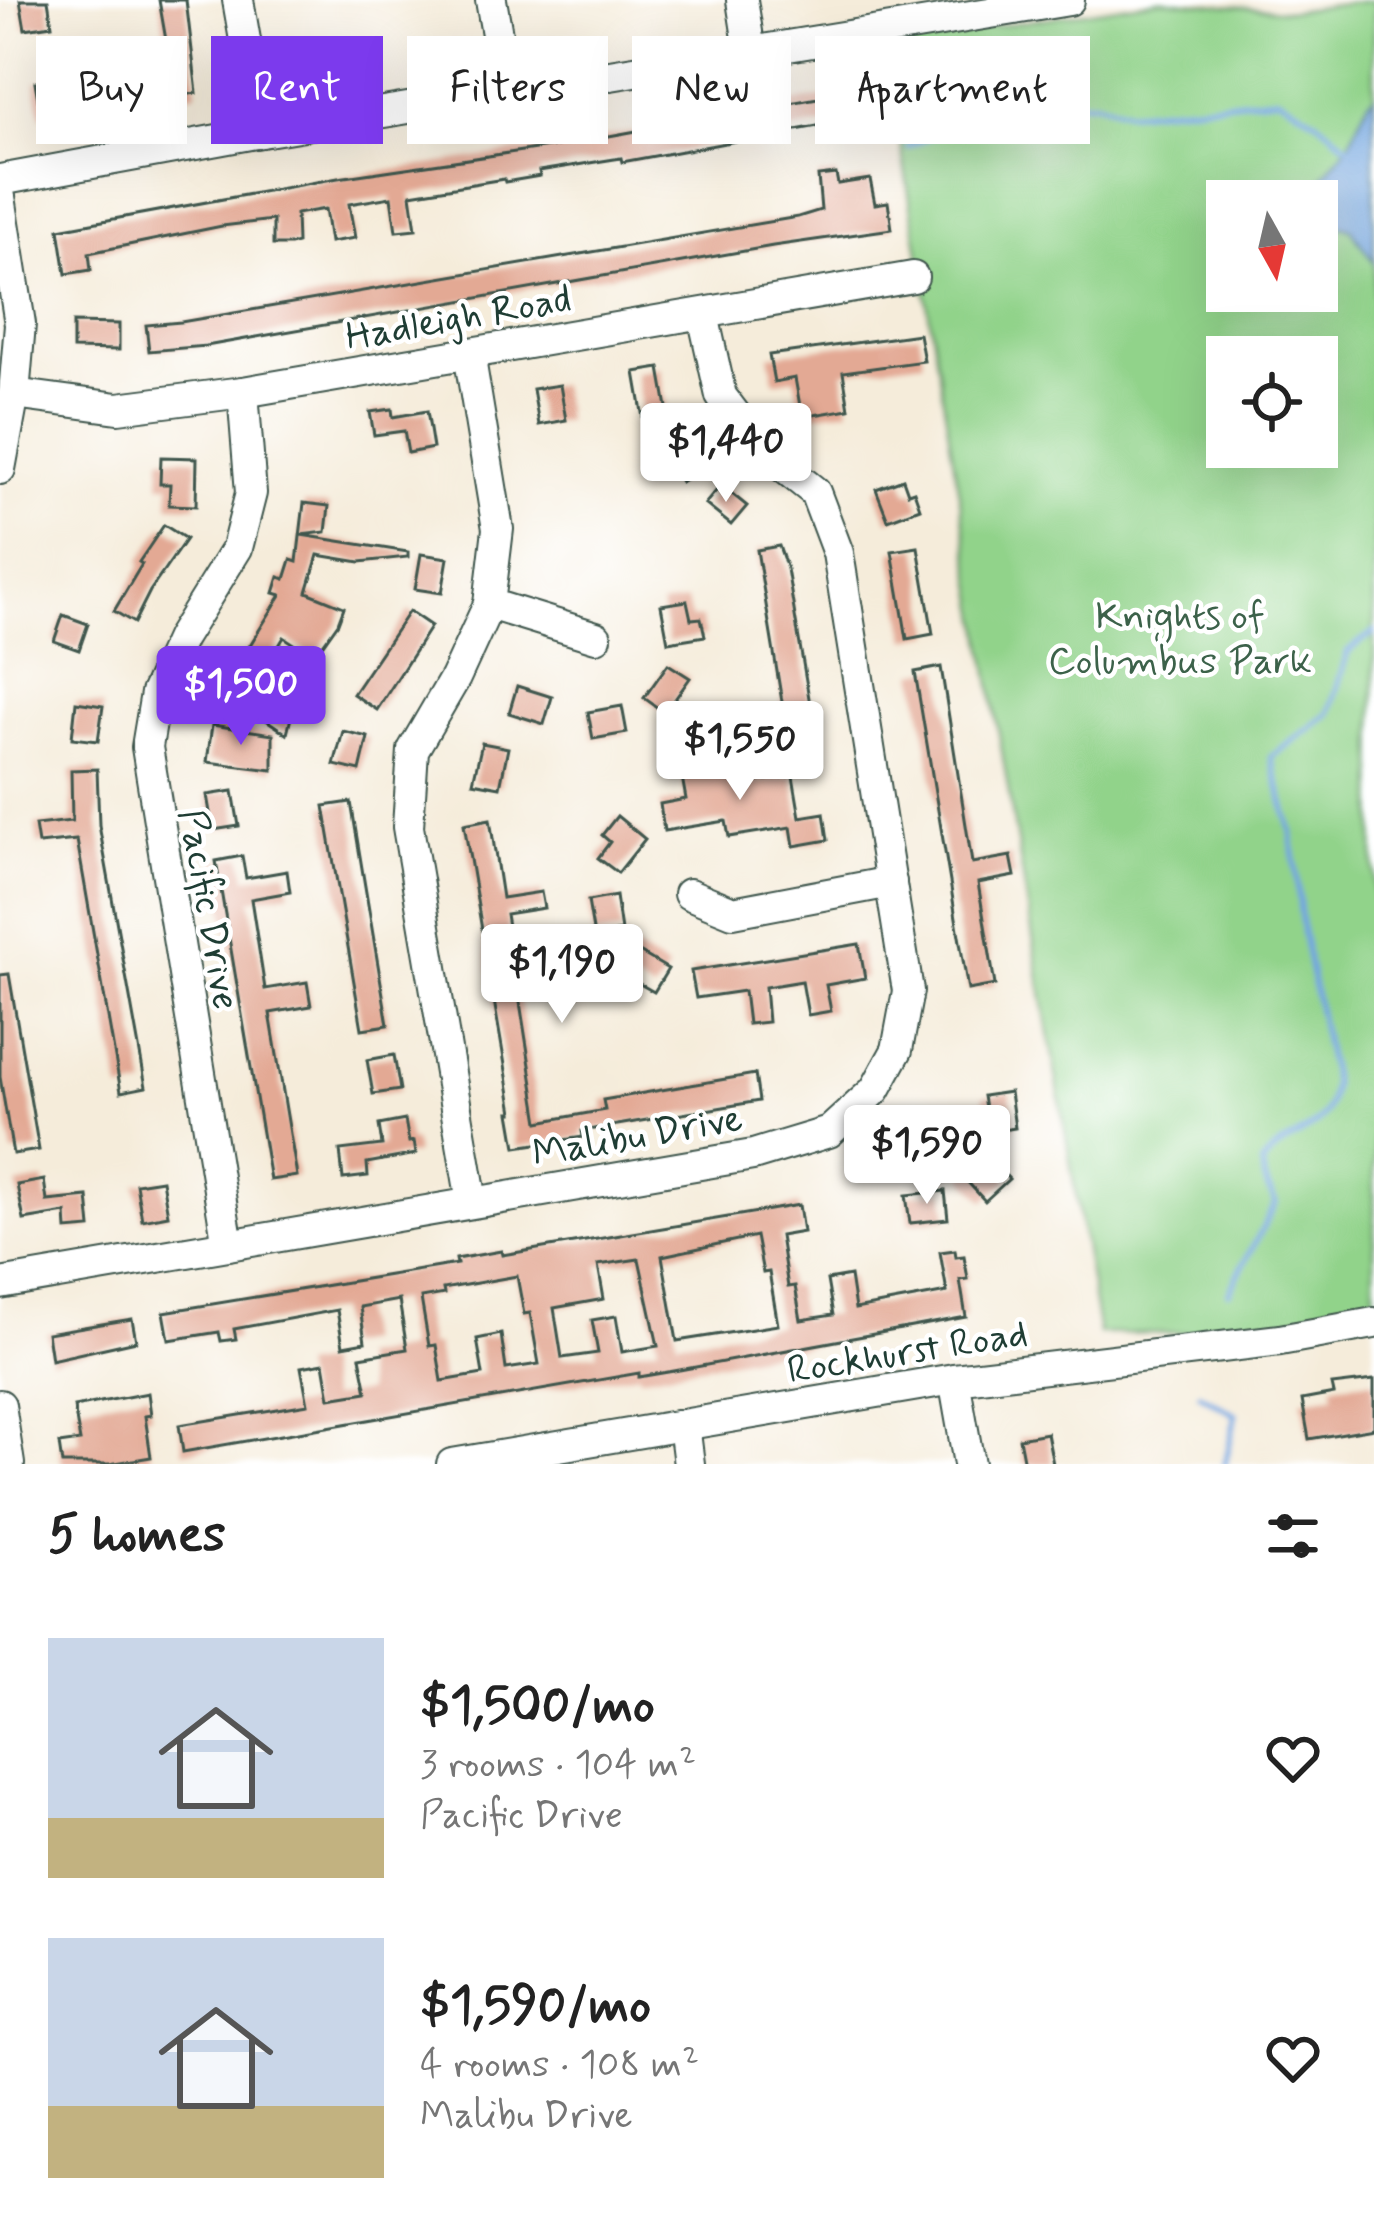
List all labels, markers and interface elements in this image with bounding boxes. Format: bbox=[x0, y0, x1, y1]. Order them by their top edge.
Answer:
chip: Buy bbox=[36, 36, 187, 144]
chip: Rent bbox=[211, 36, 383, 144]
chip: Filters bbox=[407, 36, 608, 144]
chip: New bbox=[632, 36, 791, 144]
chip: Apartment bbox=[815, 36, 1090, 144]
north arrow bbox=[1206, 180, 1338, 312]
map controls bbox=[1206, 180, 1338, 468]
street label: Hadleigh Road bbox=[342, 275, 575, 364]
button: locate bbox=[1206, 336, 1338, 468]
pin: $1,440 bbox=[628, 403, 824, 505]
text: $1,440 bbox=[667, 416, 785, 467]
park label: Knights of Columbus Park bbox=[1048, 592, 1312, 688]
pin: $1,500 bbox=[143, 646, 339, 748]
text: $1,500 bbox=[184, 659, 298, 710]
pin: $1,550 bbox=[642, 701, 838, 803]
text: $1,550 bbox=[683, 714, 797, 765]
street label: Pacific Drive bbox=[165, 805, 250, 1014]
pin: $1,190 bbox=[464, 924, 660, 1026]
text: $1,190 bbox=[508, 937, 616, 988]
street label: Malibu Drive bbox=[528, 1094, 747, 1181]
pin: $1,590 bbox=[829, 1105, 1025, 1207]
text: $1,590 bbox=[871, 1118, 983, 1169]
street label: Rockhurst Road bbox=[784, 1309, 1031, 1398]
text: 5 homes bbox=[48, 1503, 226, 1569]
icon: filters bbox=[1260, 1503, 1326, 1569]
text: $1,500/mo bbox=[420, 1674, 655, 1740]
icon: home bbox=[144, 1686, 288, 1830]
icon: heart bbox=[1260, 1725, 1326, 1791]
text: 3 rooms · 104 m² bbox=[420, 1740, 696, 1791]
text: Pacific Drive bbox=[420, 1791, 623, 1842]
text: $1,590/mo bbox=[420, 1974, 651, 2040]
icon: home bbox=[144, 1986, 288, 2130]
icon: heart bbox=[1260, 2025, 1326, 2091]
text: 4 rooms · 108 m² bbox=[420, 2040, 699, 2091]
text: Malibu Drive bbox=[420, 2091, 633, 2142]

